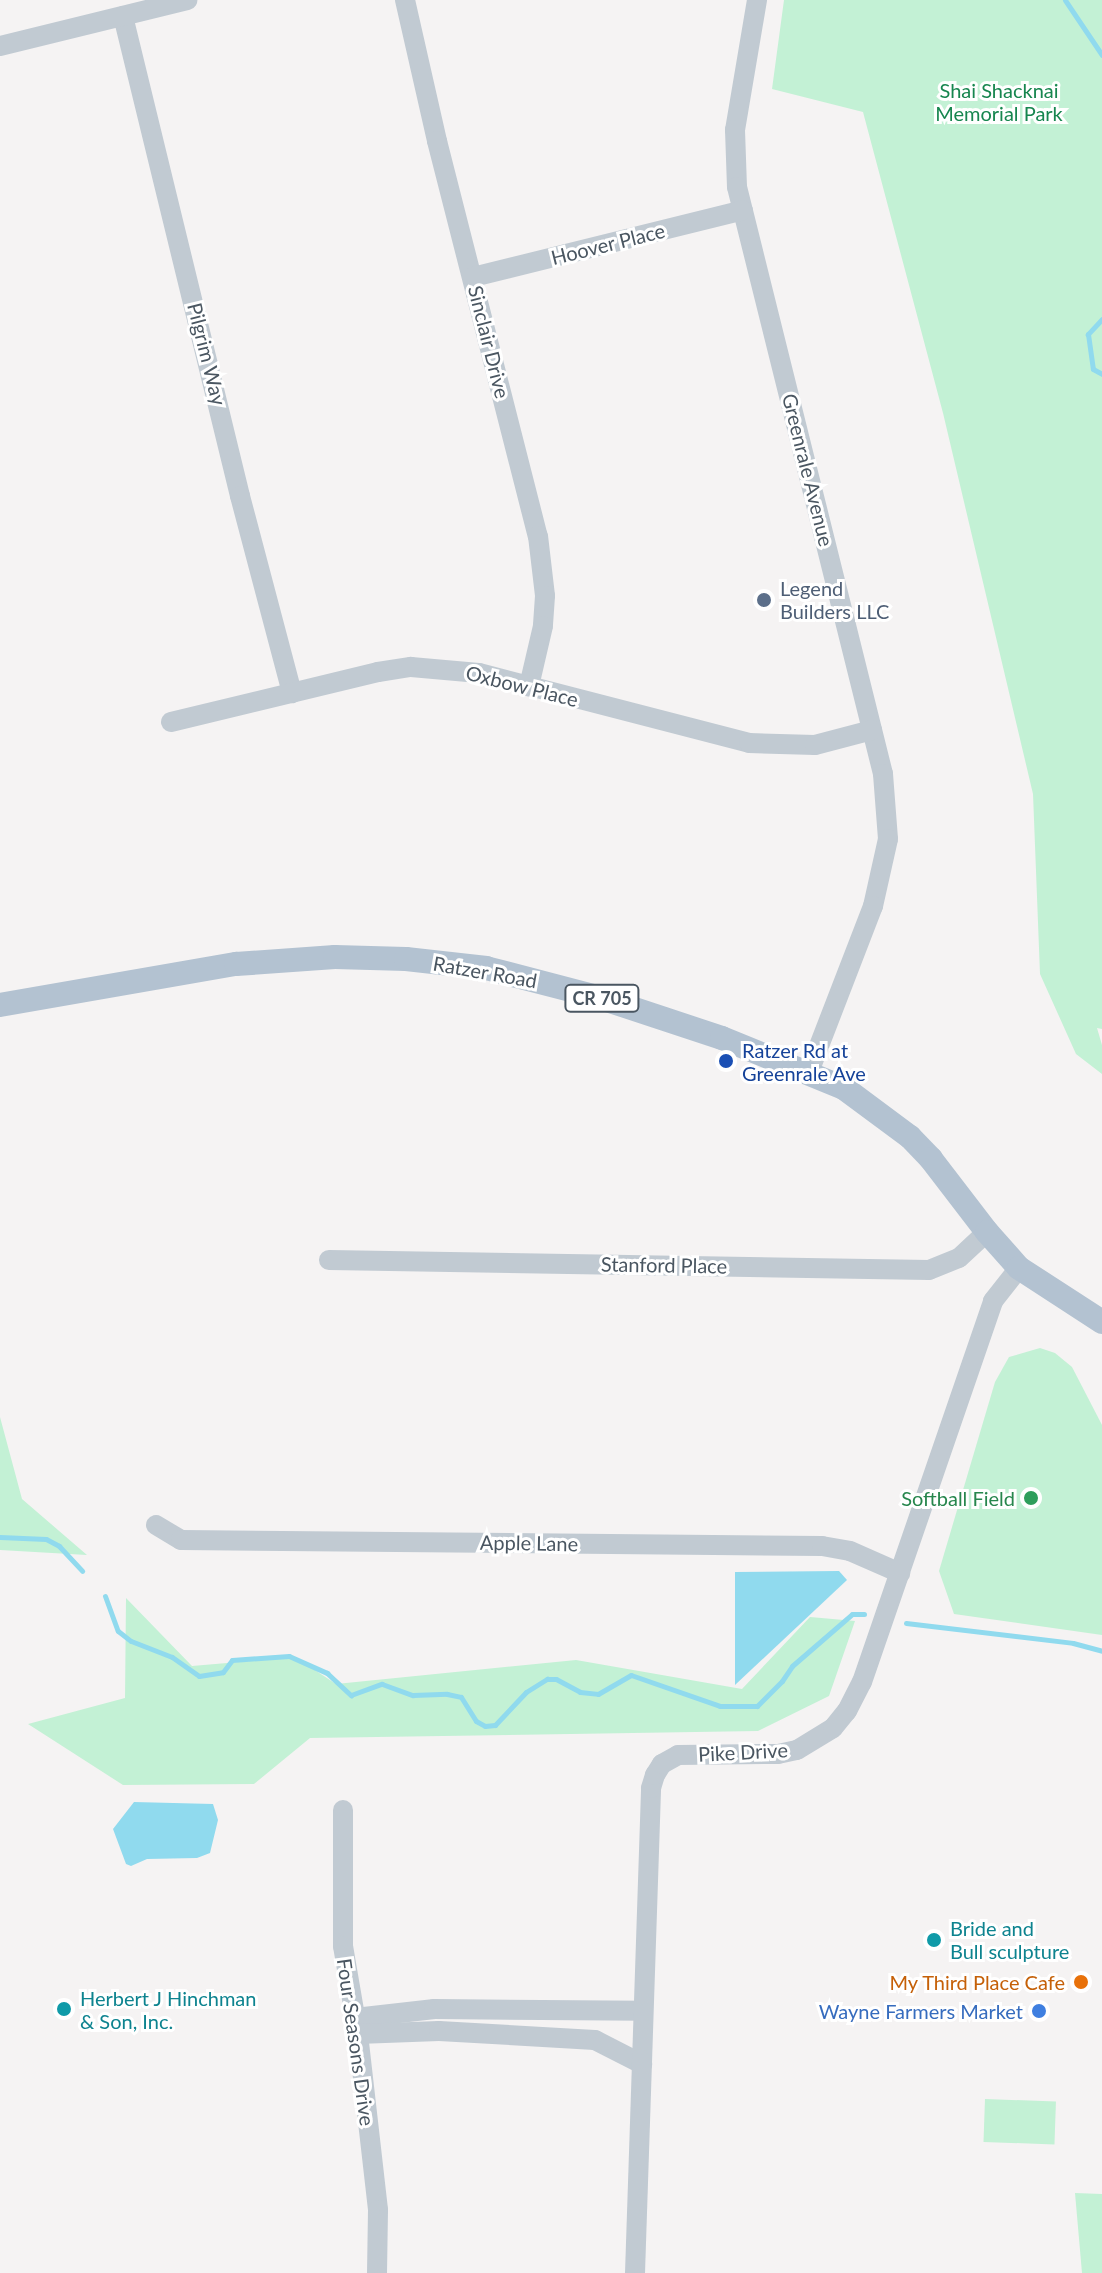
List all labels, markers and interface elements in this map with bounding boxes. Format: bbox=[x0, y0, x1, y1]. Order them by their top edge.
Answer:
park label: Shai Shacknai Memorial Park bbox=[935, 79, 1063, 126]
street label: Hoover Place bbox=[548, 218, 668, 270]
street label: Sinclair Drive bbox=[463, 283, 515, 401]
street label: Pilgrim Way bbox=[183, 300, 231, 408]
street label: Greenrale Avenue bbox=[777, 391, 839, 549]
place label: Legend Builders LLC bbox=[780, 576, 889, 623]
marker: Legend Builders LLC bbox=[755, 591, 773, 609]
street label: Oxbow Place bbox=[463, 660, 581, 712]
street label: Ratzer Road bbox=[431, 951, 539, 993]
road number: CR 705 bbox=[564, 984, 640, 1012]
place label: Ratzer Rd at Greenrale Ave bbox=[742, 1038, 866, 1085]
marker: Ratzer Rd at Greenrale Ave bbox=[717, 1052, 735, 1070]
street label: Stanford Place bbox=[601, 1252, 727, 1278]
place label: Softball Field bbox=[901, 1486, 1015, 1510]
marker: Softball Field bbox=[1022, 1489, 1040, 1507]
street label: Apple Lane bbox=[480, 1530, 578, 1556]
street label: Pike Drive bbox=[698, 1738, 788, 1766]
place label: Bride and Bull sculpture bbox=[950, 1916, 1069, 1963]
marker: Bride and Bull sculpture bbox=[925, 1931, 943, 1949]
street label: Four Seasons Drive bbox=[332, 1957, 380, 2127]
place label: My Third Place Cafe bbox=[888, 1970, 1065, 1994]
marker: My Third Place Cafe bbox=[1072, 1973, 1090, 1991]
place label: Herbert J Hinchman & Son, Inc. bbox=[80, 1986, 257, 2033]
place label: Wayne Farmers Market bbox=[819, 1999, 1023, 2023]
marker: Herbert J Hinchman & Son, Inc. bbox=[55, 2000, 73, 2018]
marker: Wayne Farmers Market bbox=[1030, 2002, 1048, 2020]

